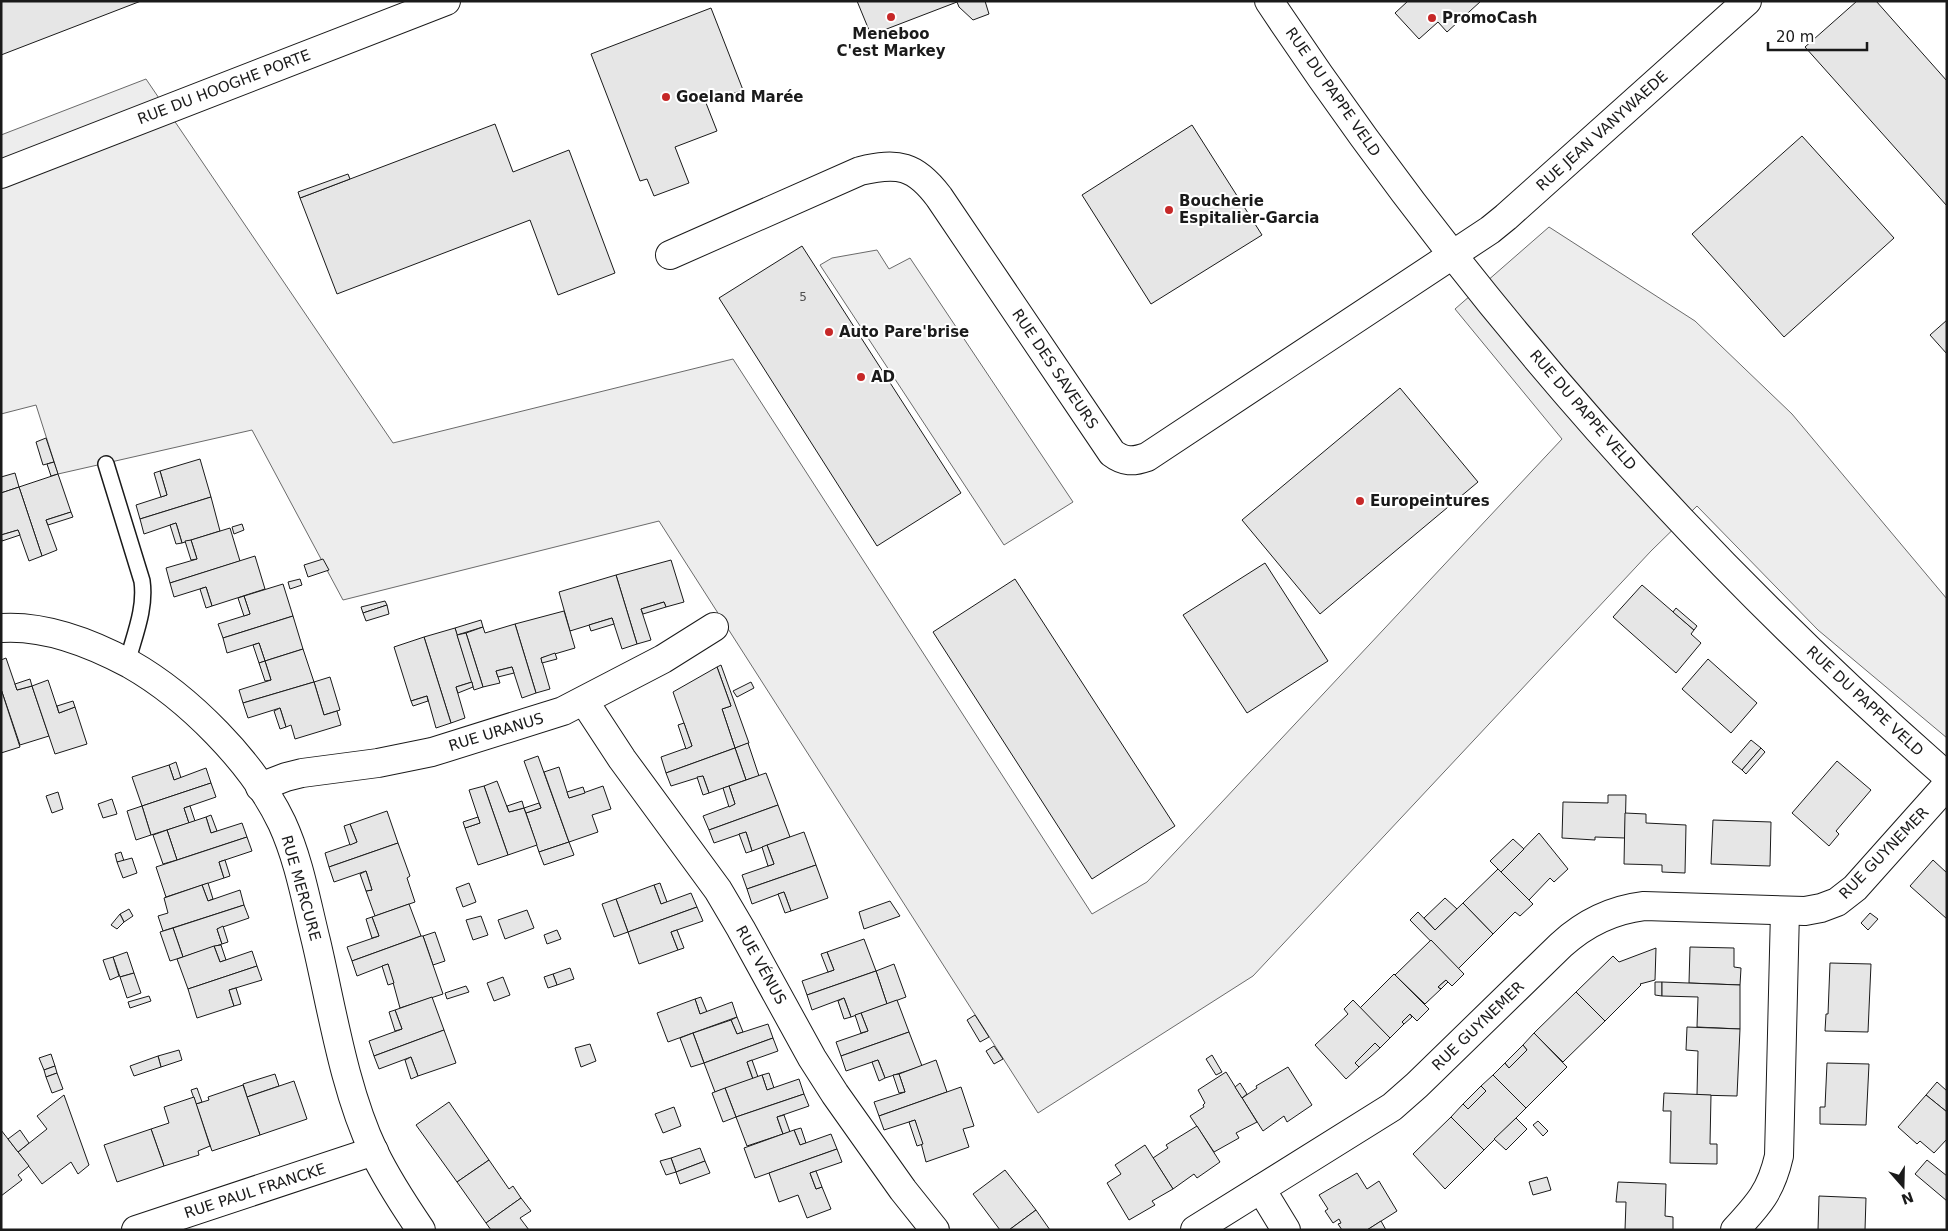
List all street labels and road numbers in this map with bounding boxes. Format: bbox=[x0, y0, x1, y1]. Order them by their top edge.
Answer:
street label: RUE DU PAPPE VELD bbox=[1282, 24, 1384, 160]
street label: RUE DU HOOGHE PORTE bbox=[135, 46, 313, 128]
street label: RUE JEAN VANYWAEDE bbox=[1533, 67, 1671, 195]
street label: RUE DES SAVEURS bbox=[1008, 306, 1102, 432]
street label: RUE DU PAPPE VELD bbox=[1526, 346, 1640, 474]
street label: RUE DU PAPPE VELD bbox=[1803, 642, 1927, 760]
street label: RUE URANUS bbox=[446, 709, 546, 755]
street label: RUE GUYNEMER bbox=[1836, 803, 1932, 903]
street label: RUE MERCURE bbox=[277, 833, 325, 943]
street label: RUE VÉNUS bbox=[732, 922, 791, 1007]
street label: RUE GUYNEMER bbox=[1428, 978, 1528, 1074]
street label: RUE PAUL FRANCKE bbox=[182, 1160, 328, 1222]

